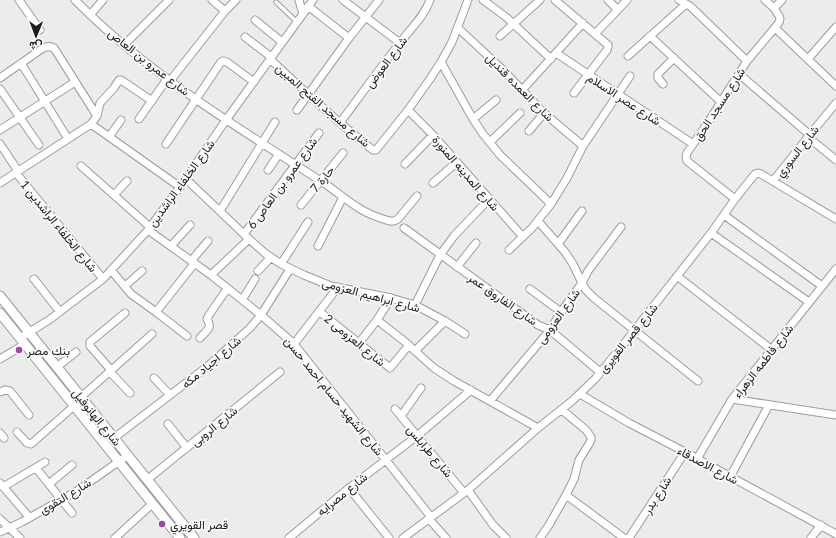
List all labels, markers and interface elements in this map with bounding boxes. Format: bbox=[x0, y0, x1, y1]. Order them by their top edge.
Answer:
north arrow bbox=[16, 16, 56, 56]
street label: شارع عمرو بن العاص bbox=[104, 25, 193, 100]
street label: شارع العوض bbox=[362, 33, 412, 92]
text: ش bbox=[29, 39, 43, 53]
street label: شارع العمده قنديل bbox=[481, 50, 557, 126]
street label: شارع مسجد الفتح المبين bbox=[272, 60, 373, 152]
street label: شارع مسجد الحق bbox=[690, 65, 750, 144]
street label: شارع عصر الاسلام bbox=[583, 70, 664, 130]
street label: شارع السوري bbox=[772, 122, 824, 182]
street label: شارع المدينه المنورة bbox=[428, 132, 503, 215]
street label: شارع عمرو بن العاص 6 bbox=[244, 134, 322, 233]
street label: شارع الخلفاء الراشدين bbox=[144, 137, 219, 231]
street label: حارة 7 bbox=[307, 163, 338, 196]
street label: شارع الخلفاء الراشدين 1 bbox=[16, 177, 101, 276]
street label: شارع الفاروق عمر bbox=[464, 269, 540, 330]
street label: شارع ابراهيم العزومى bbox=[320, 275, 422, 317]
street label: شارع العزومى bbox=[533, 285, 585, 348]
street label: شارع قصر القويرى bbox=[595, 300, 662, 377]
street label: شارع العزومى 2 bbox=[320, 311, 389, 371]
street label: شارع فاطمه الزهراء bbox=[730, 321, 798, 402]
street label: شارع اجياد مكه bbox=[178, 333, 245, 393]
street label: شارع الشهيد حسام احمد حسن bbox=[280, 333, 387, 460]
place label: بنك مصر bbox=[26, 343, 70, 359]
marker: بنك مصر bbox=[14, 345, 24, 355]
street label: شارع الهانوفيل bbox=[68, 385, 125, 450]
street label: شارع الروبى bbox=[188, 403, 242, 451]
street label: شارع طرابلس bbox=[402, 422, 456, 482]
street label: شارع الاصدقاء bbox=[674, 443, 741, 489]
street label: شارع مصرايه bbox=[314, 469, 371, 520]
street label: شارع بدر bbox=[639, 474, 676, 518]
street label: شارع التقوى bbox=[36, 475, 95, 519]
place label: قصر القويري bbox=[170, 517, 228, 535]
marker: قصر القويري bbox=[157, 519, 167, 529]

